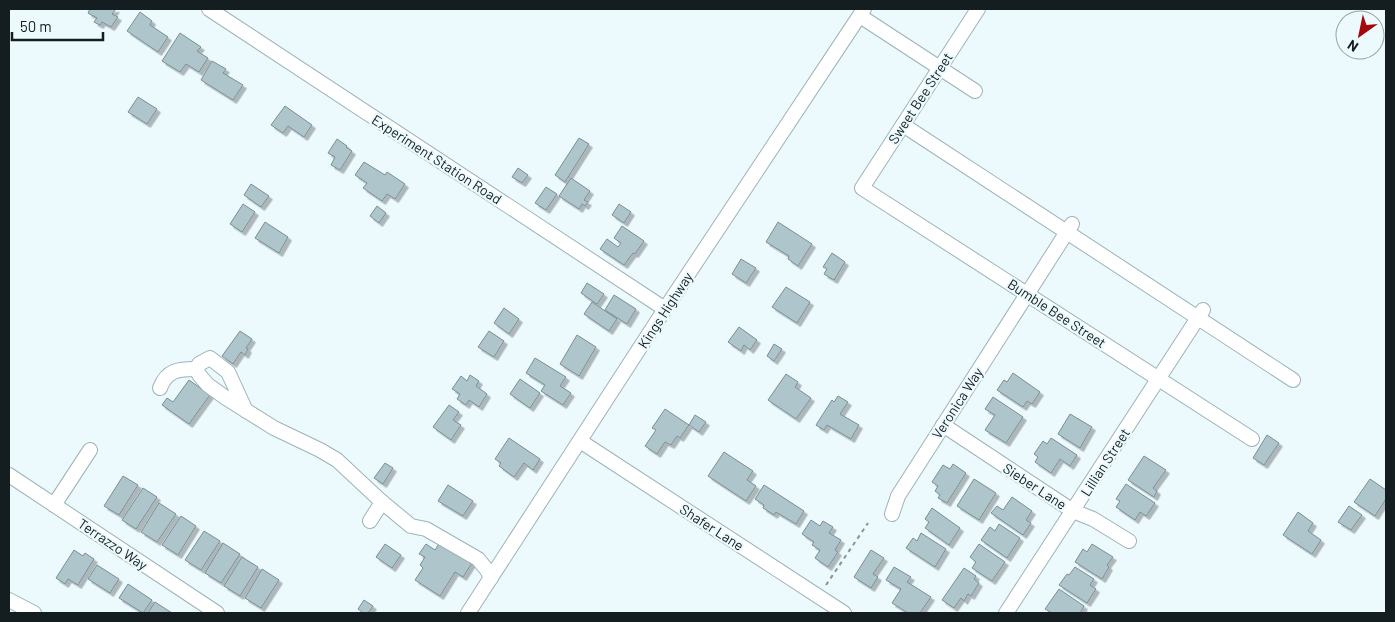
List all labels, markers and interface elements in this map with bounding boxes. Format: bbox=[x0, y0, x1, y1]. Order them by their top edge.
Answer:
scale bar bbox=[12, 10, 104, 42]
north arrow bbox=[1335, 10, 1385, 60]
text: 50 m bbox=[20, 17, 52, 35]
text: N bbox=[1344, 37, 1361, 56]
street label: Sweet Bee Street bbox=[884, 49, 956, 147]
street label: Experiment Station Road bbox=[369, 111, 505, 207]
street label: Kings Highway bbox=[634, 268, 696, 351]
street label: Bumble Bee Street bbox=[1005, 275, 1109, 351]
street label: Veronica Way bbox=[928, 364, 987, 442]
street label: Lillian Street bbox=[1077, 425, 1133, 499]
street label: Sieber Lane bbox=[1000, 459, 1070, 513]
street label: Shafer Lane bbox=[677, 500, 747, 554]
street label: Terrazzo Way bbox=[75, 515, 151, 574]

